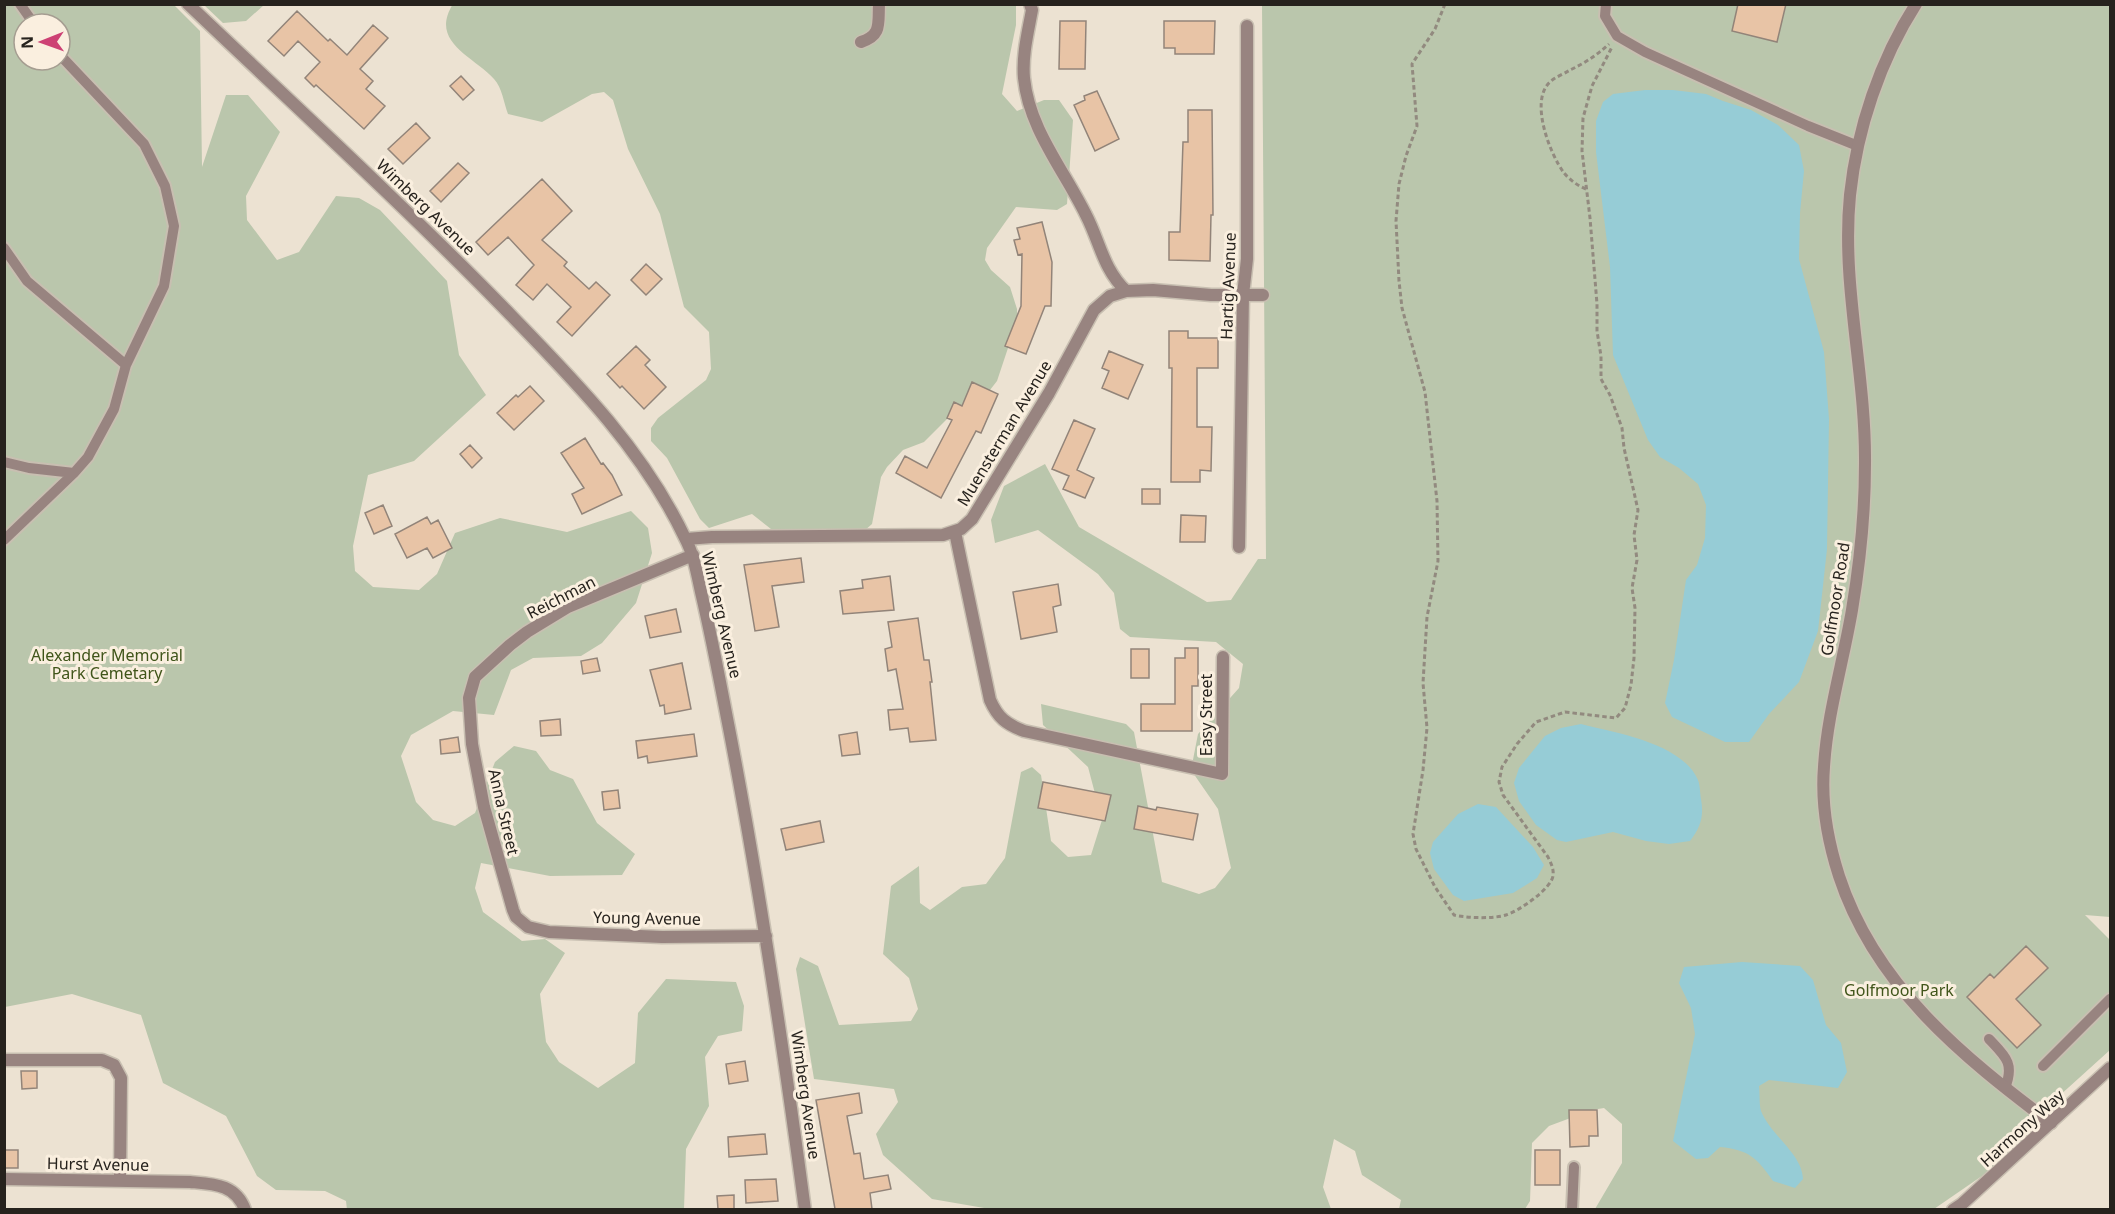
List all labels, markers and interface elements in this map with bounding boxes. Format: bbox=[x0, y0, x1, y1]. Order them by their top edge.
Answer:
north arrow bbox=[12, 12, 72, 72]
text: N bbox=[16, 36, 38, 49]
street label: Wimberg Avenue bbox=[372, 154, 480, 260]
street label: Hartig Avenue bbox=[1215, 232, 1241, 340]
street label: Muensterman Avenue bbox=[952, 356, 1056, 510]
street label: Golfmoor Road bbox=[1815, 541, 1855, 657]
street label: Wimberg Avenue bbox=[697, 549, 747, 681]
street label: Reichman bbox=[523, 570, 599, 624]
park label: Alexander Memorial Park Cemetary bbox=[31, 644, 183, 684]
street label: Easy Street bbox=[1195, 674, 1217, 756]
street label: Anna Street bbox=[483, 767, 525, 857]
street label: Young Avenue bbox=[593, 906, 701, 930]
park label: Golfmoor Park bbox=[1844, 979, 1954, 1001]
street label: Wimberg Avenue bbox=[786, 1029, 826, 1161]
street label: Harmony Way bbox=[1975, 1084, 2069, 1172]
street label: Hurst Avenue bbox=[47, 1152, 149, 1176]

